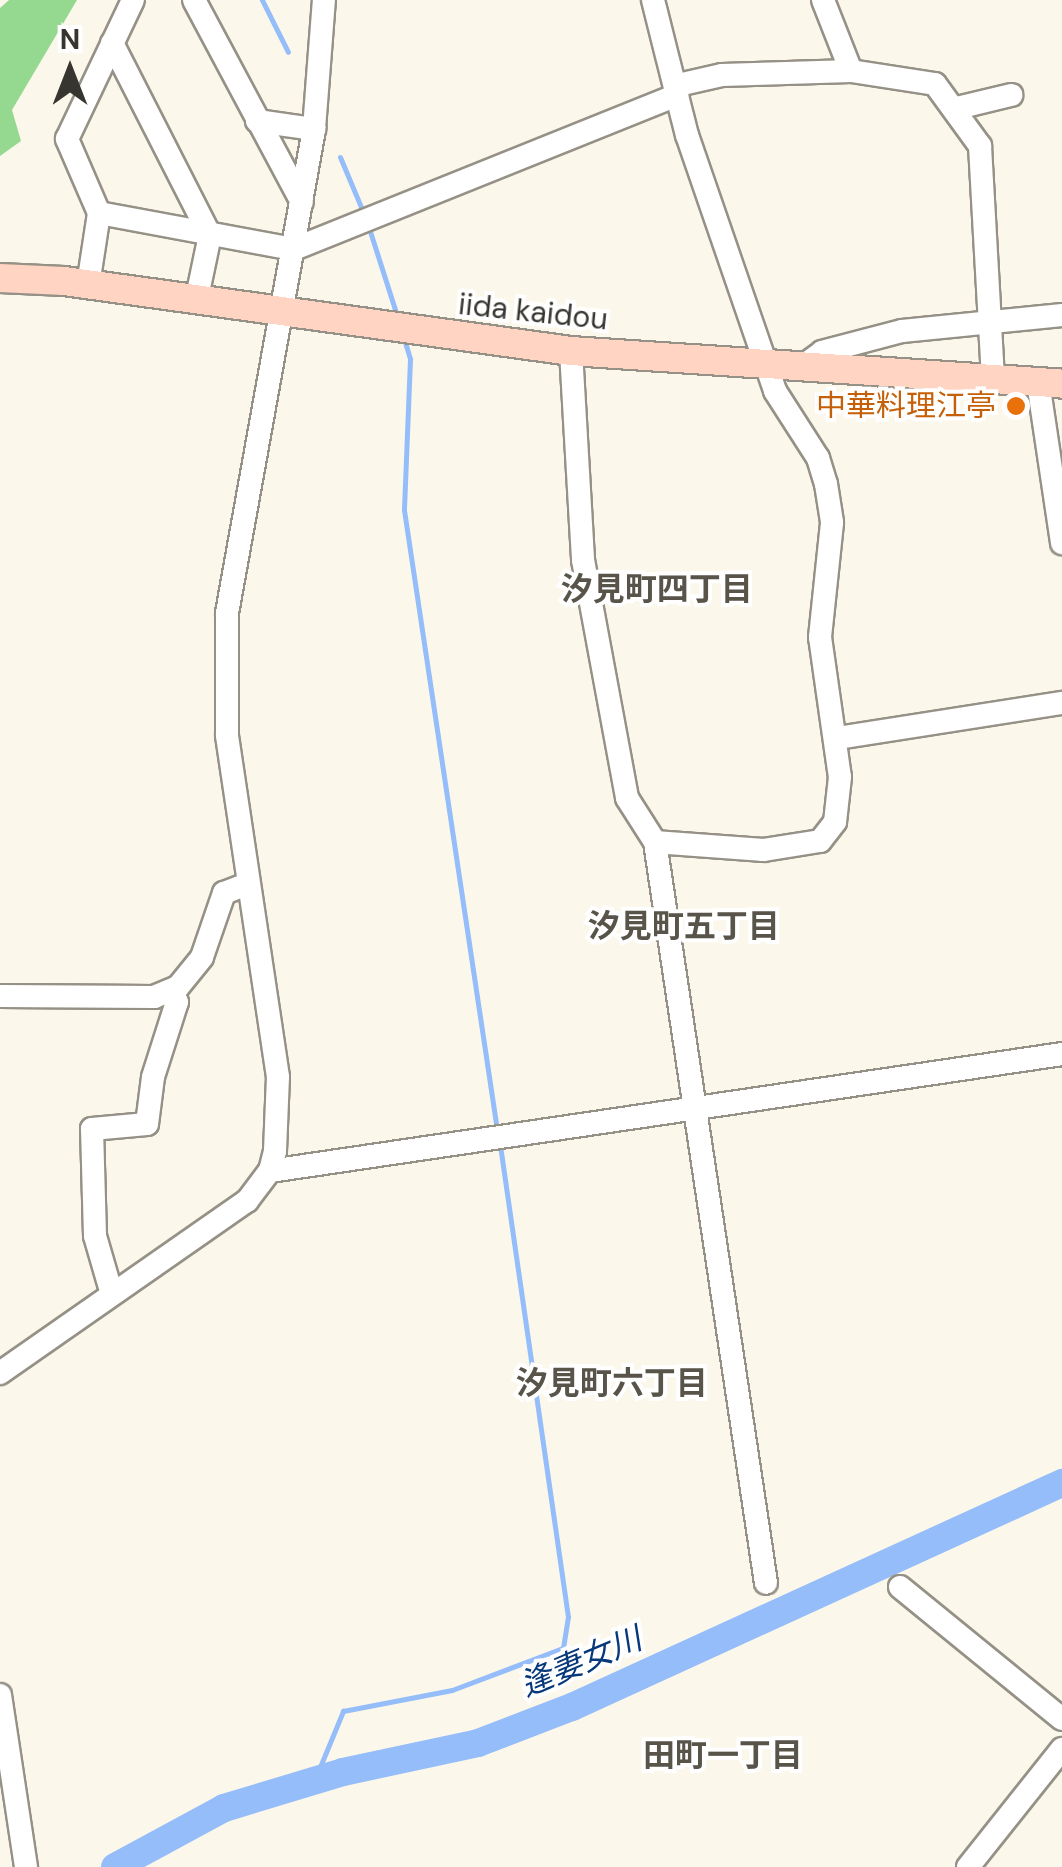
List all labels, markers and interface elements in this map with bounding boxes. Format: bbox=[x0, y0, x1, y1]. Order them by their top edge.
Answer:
north arrow bbox=[20, 20, 120, 120]
text: N bbox=[60, 21, 80, 58]
street label: iida kaidou bbox=[457, 286, 609, 338]
place label: 中華料理江亭 bbox=[816, 388, 996, 424]
marker: 中華料理江亭 bbox=[1005, 395, 1027, 417]
district label: 汐見町四丁目 bbox=[561, 570, 753, 608]
district label: 汐見町五丁目 bbox=[588, 907, 780, 945]
district label: 汐見町六丁目 bbox=[516, 1364, 708, 1402]
water label: 逢妻女川 bbox=[515, 1619, 647, 1705]
district label: 田町一丁目 bbox=[643, 1736, 803, 1774]

